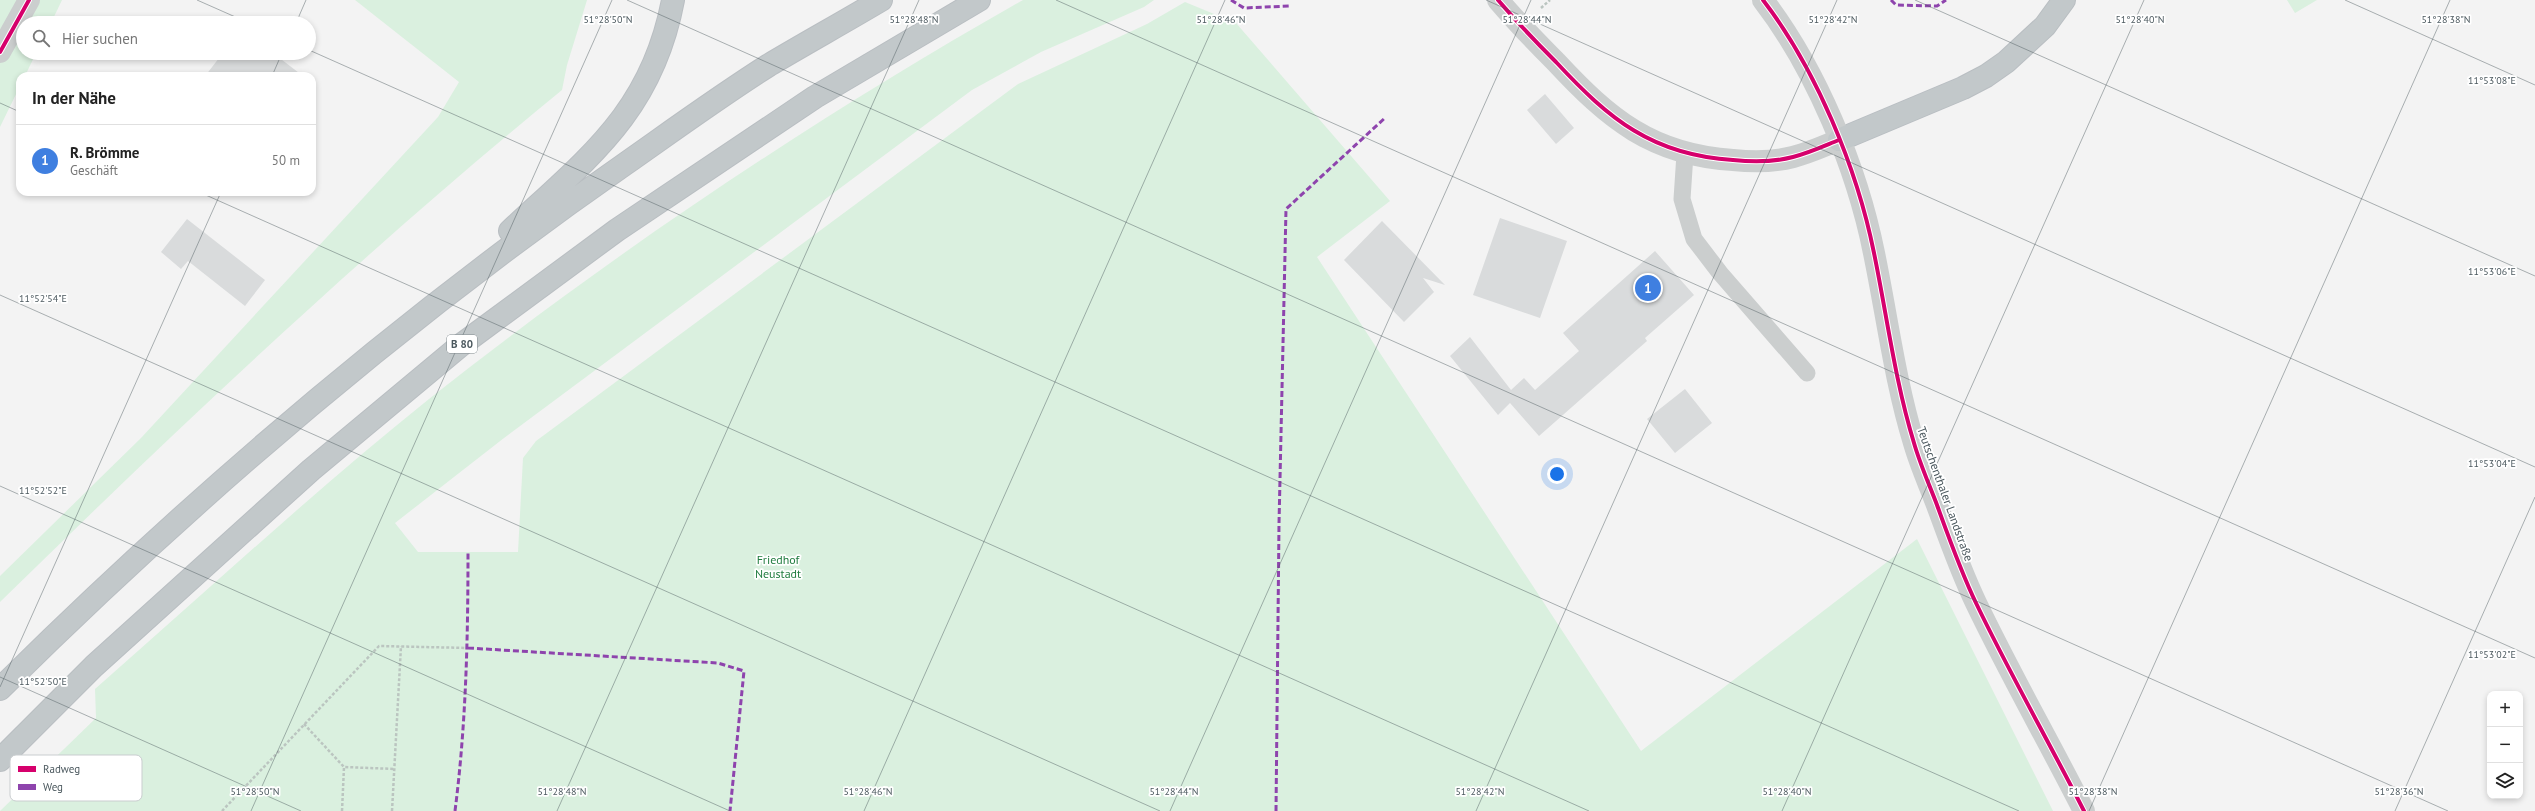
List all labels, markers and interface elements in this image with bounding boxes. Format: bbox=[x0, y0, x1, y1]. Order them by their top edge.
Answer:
text: 51°28'50"N bbox=[583, 13, 633, 26]
text: 51°28'48"N bbox=[889, 13, 939, 26]
text: 51°28'46"N bbox=[1196, 13, 1246, 26]
text: 51°28'44"N bbox=[1502, 13, 1552, 26]
text: 51°28'42"N bbox=[1808, 13, 1858, 26]
text: 51°28'40"N bbox=[2115, 13, 2165, 26]
text: 51°28'38"N bbox=[2421, 13, 2471, 26]
search box bbox=[16, 16, 316, 60]
icon: search bbox=[30, 27, 52, 49]
text: Hier suchen bbox=[62, 29, 138, 48]
text: 11°53'08"E bbox=[2468, 74, 2516, 87]
text: In der Nähe bbox=[32, 87, 116, 109]
text: R. Brömme bbox=[70, 143, 139, 162]
text: 1 bbox=[41, 152, 49, 169]
text: 50 m bbox=[272, 152, 300, 169]
text: Geschäft bbox=[70, 162, 118, 179]
text: 11°53'06"E bbox=[2468, 265, 2516, 278]
pin: 1 bbox=[1635, 273, 1661, 303]
text: 11°52'54"E bbox=[19, 292, 67, 305]
road number: B 80 bbox=[447, 335, 477, 353]
street label: Teutschenthaler Landstraße bbox=[1914, 424, 1977, 563]
text: 11°53'04"E bbox=[2468, 457, 2516, 470]
your location bbox=[1547, 464, 1567, 484]
text: 11°52'52"E bbox=[19, 484, 67, 497]
park label: Friedhof Neustadt bbox=[755, 552, 801, 581]
text: 11°53'02"E bbox=[2468, 648, 2516, 661]
text: 11°52'50"E bbox=[19, 675, 67, 688]
map controls bbox=[2487, 691, 2523, 799]
button: + bbox=[2487, 691, 2523, 727]
button: − bbox=[2487, 727, 2523, 763]
legend bbox=[10, 755, 142, 801]
text: Radweg bbox=[43, 762, 80, 776]
button: layers bbox=[2487, 763, 2523, 799]
text: Weg bbox=[43, 780, 63, 794]
text: 51°28'50"N bbox=[230, 785, 280, 798]
text: 51°28'48"N bbox=[537, 785, 587, 798]
text: 51°28'46"N bbox=[843, 785, 893, 798]
text: 51°28'44"N bbox=[1149, 785, 1199, 798]
text: 51°28'42"N bbox=[1455, 785, 1505, 798]
text: 51°28'40"N bbox=[1762, 785, 1812, 798]
text: 51°28'38"N bbox=[2068, 785, 2118, 798]
text: 51°28'36"N bbox=[2374, 785, 2424, 798]

